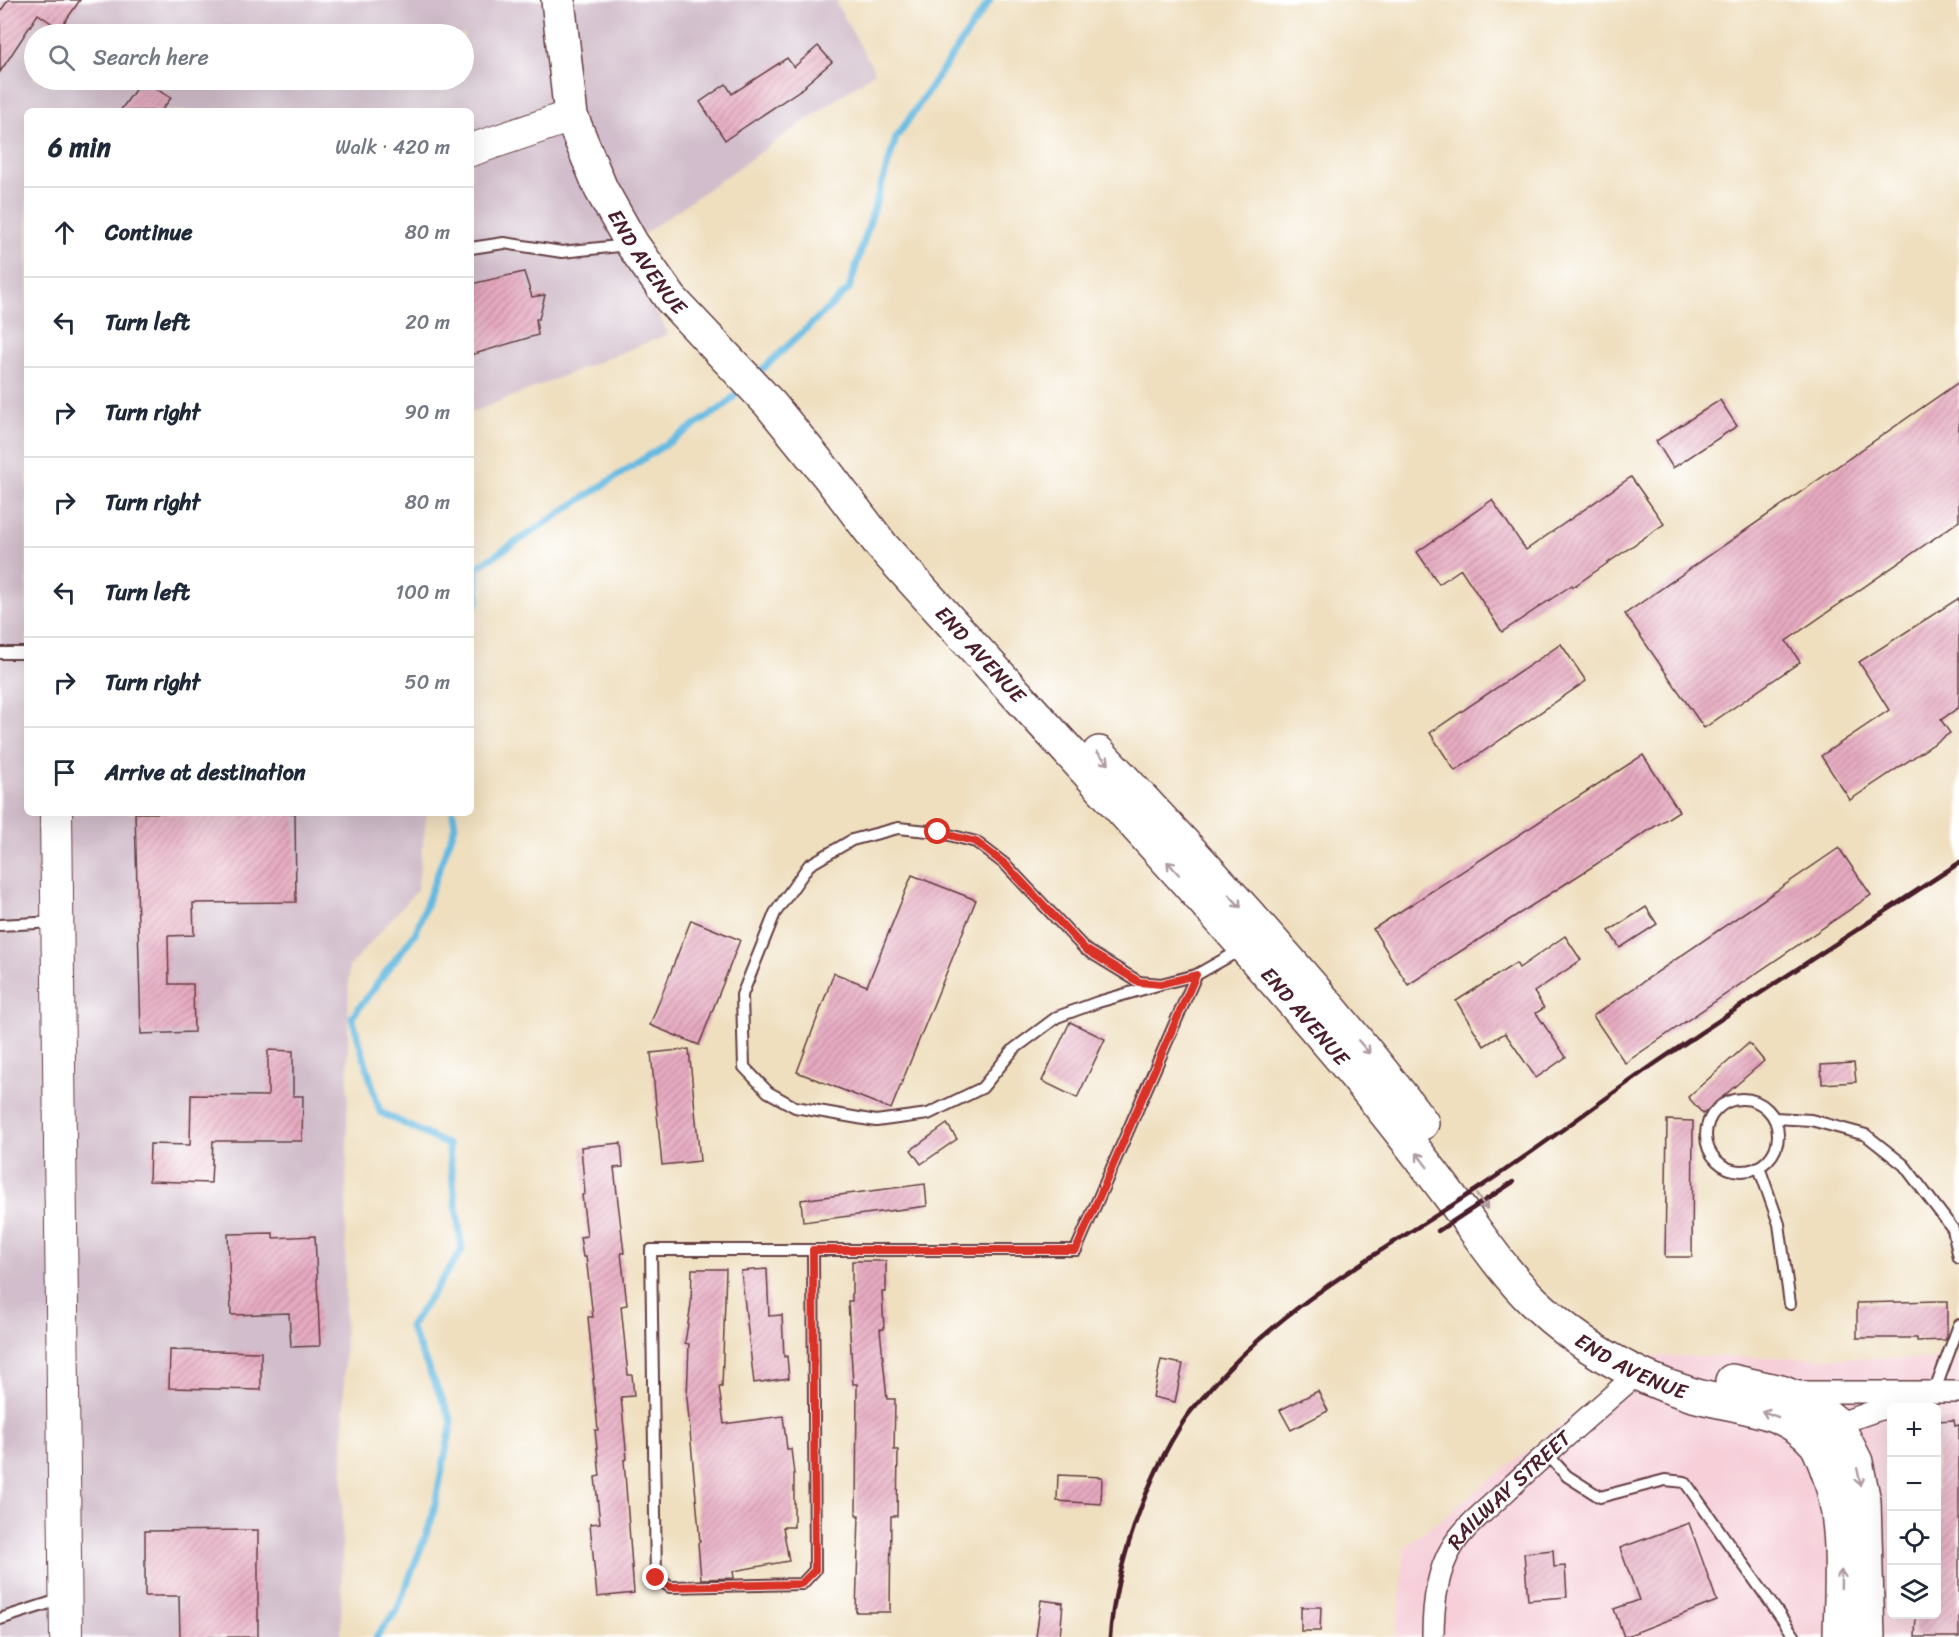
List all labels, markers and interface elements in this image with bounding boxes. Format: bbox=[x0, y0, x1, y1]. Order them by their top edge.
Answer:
search box bbox=[24, 24, 474, 90]
text: Search here bbox=[93, 38, 209, 77]
icon: search bbox=[45, 41, 78, 74]
text: 6 min bbox=[48, 124, 111, 170]
text: Walk · 420 m bbox=[335, 130, 450, 165]
street label: END AVENUE bbox=[597, 202, 697, 325]
text: Continue bbox=[105, 213, 193, 252]
text: 80 m bbox=[405, 215, 450, 250]
icon: ahead bbox=[48, 216, 81, 249]
text: Turn left bbox=[105, 303, 190, 342]
text: 20 m bbox=[405, 305, 450, 340]
icon: left bbox=[48, 306, 81, 339]
text: Turn right bbox=[105, 393, 200, 432]
text: 90 m bbox=[405, 395, 450, 430]
icon: right bbox=[48, 396, 81, 429]
text: Turn right bbox=[105, 483, 200, 522]
text: 80 m bbox=[405, 485, 450, 520]
icon: right bbox=[48, 486, 81, 519]
text: Turn left bbox=[105, 573, 190, 612]
text: 100 m bbox=[396, 575, 450, 610]
icon: left bbox=[48, 576, 81, 609]
street label: END AVENUE bbox=[925, 597, 1037, 714]
text: Turn right bbox=[105, 663, 200, 702]
text: 50 m bbox=[405, 665, 450, 700]
icon: right bbox=[48, 666, 81, 699]
one-way arrow bbox=[1096, 750, 1110, 765]
text: Arrive at destination bbox=[105, 753, 306, 792]
icon: arrive bbox=[48, 756, 81, 789]
route start bbox=[924, 818, 950, 844]
one-way arrow bbox=[1166, 861, 1180, 876]
one-way arrow bbox=[1228, 893, 1243, 908]
street label: END AVENUE bbox=[1251, 958, 1360, 1076]
one-way arrow bbox=[1357, 1039, 1371, 1054]
one-way arrow bbox=[1416, 1152, 1428, 1168]
one-way arrow bbox=[1476, 1194, 1488, 1210]
street label: END AVENUE bbox=[1567, 1322, 1694, 1411]
map controls bbox=[1887, 1403, 1941, 1619]
button: + bbox=[1887, 1403, 1941, 1457]
one-way arrow bbox=[1762, 1408, 1780, 1419]
street label: RAILWAY STREET bbox=[1437, 1419, 1582, 1558]
button: − bbox=[1887, 1457, 1941, 1511]
one-way arrow bbox=[1854, 1468, 1866, 1487]
button: locate bbox=[1887, 1511, 1941, 1565]
route end bbox=[642, 1564, 668, 1590]
button: layers bbox=[1887, 1565, 1941, 1619]
one-way arrow bbox=[1835, 1569, 1846, 1589]

